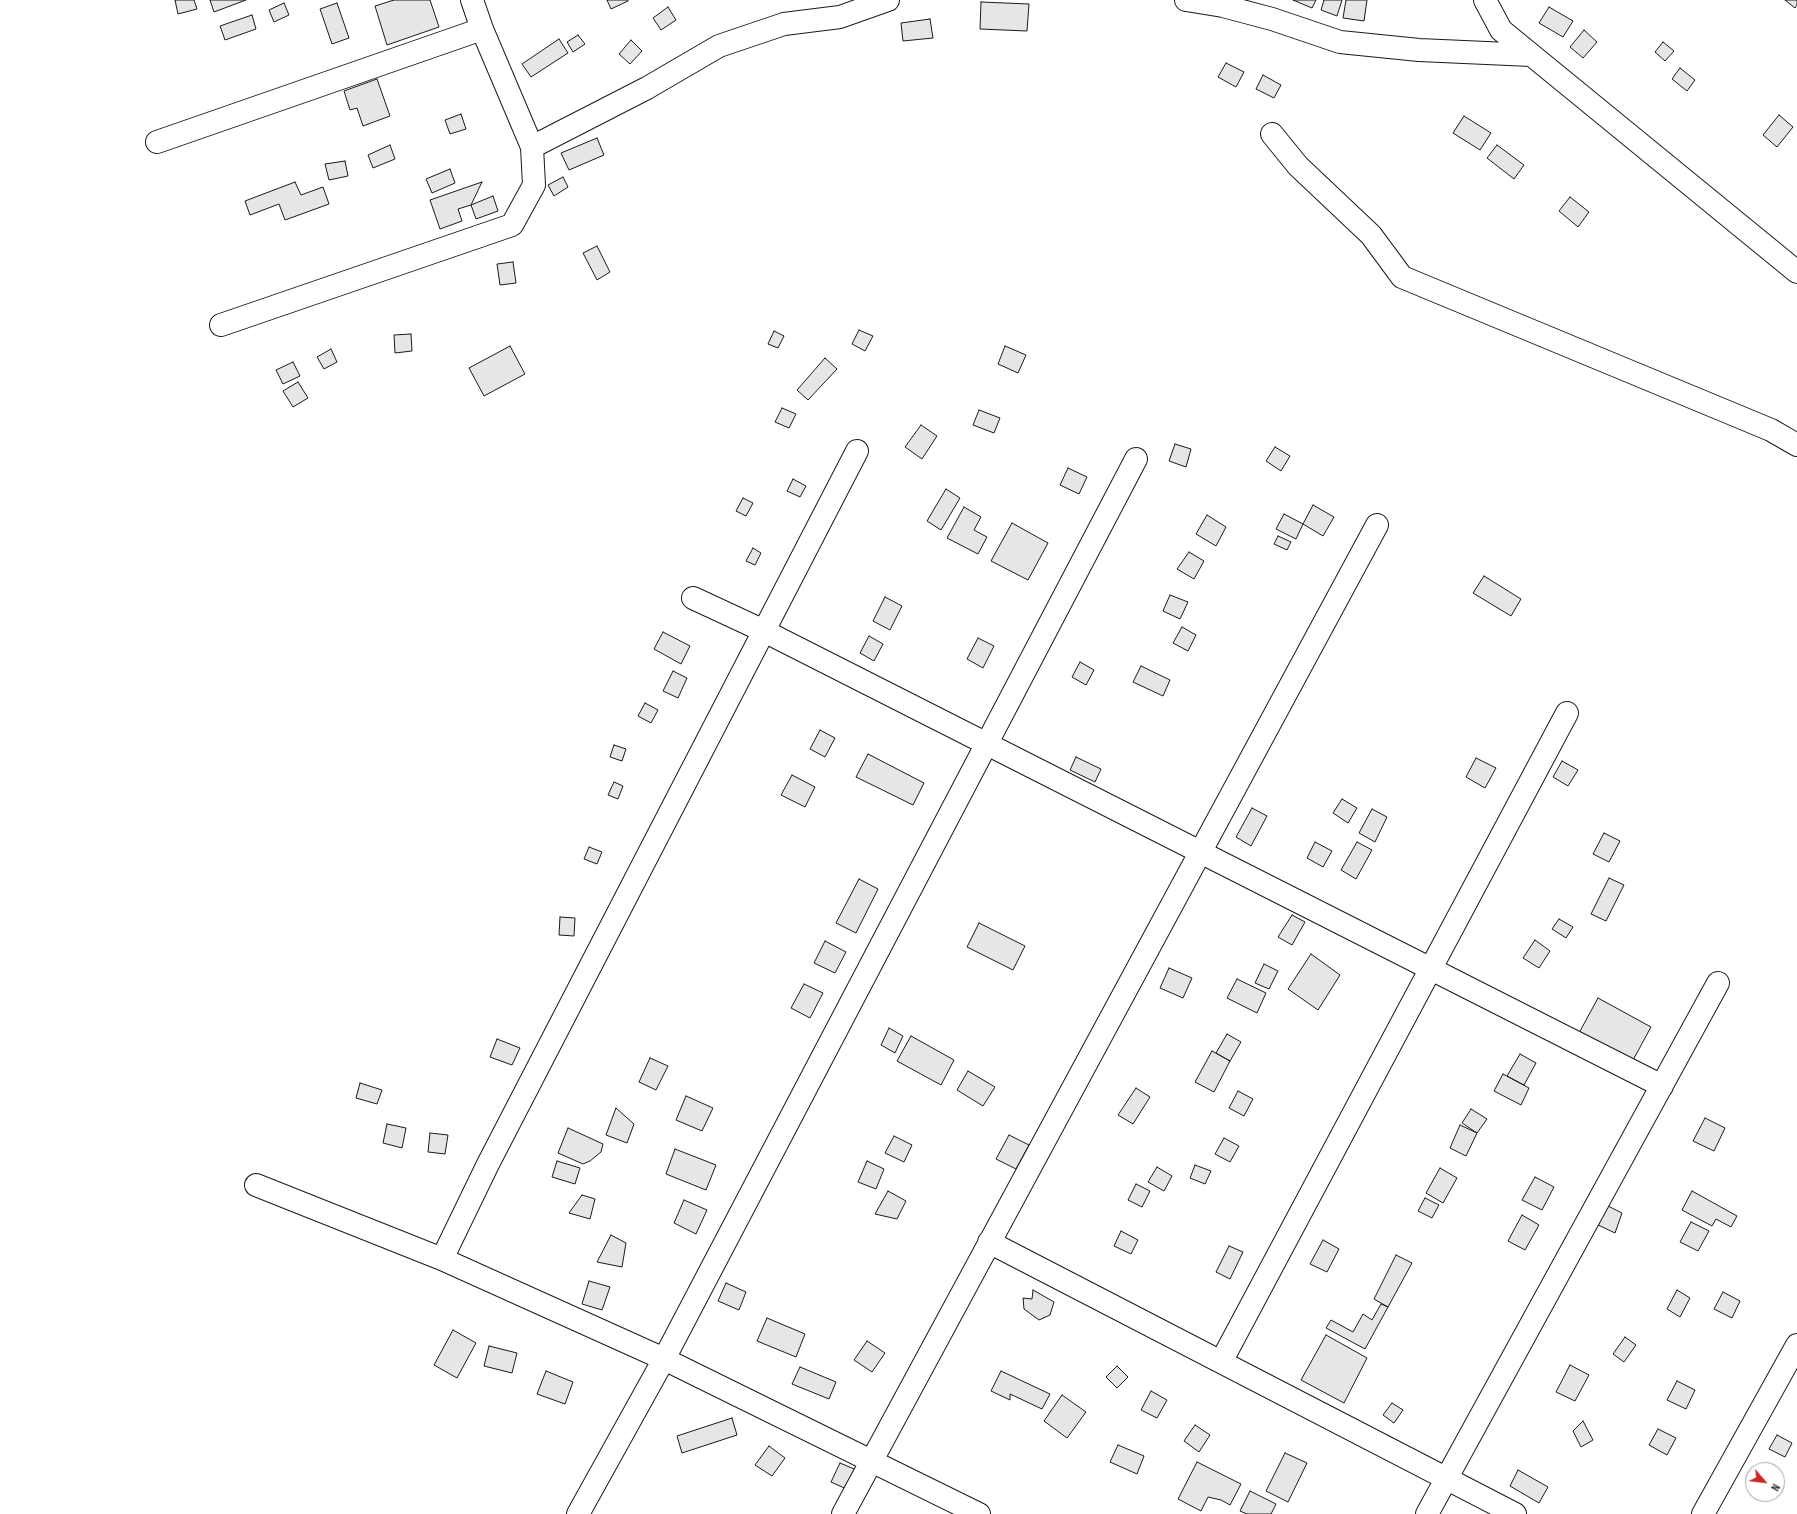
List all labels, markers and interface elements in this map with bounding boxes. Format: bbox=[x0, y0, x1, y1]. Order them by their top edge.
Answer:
north arrow bbox=[1745, 1462, 1785, 1502]
text: N bbox=[1768, 1482, 1782, 1493]

